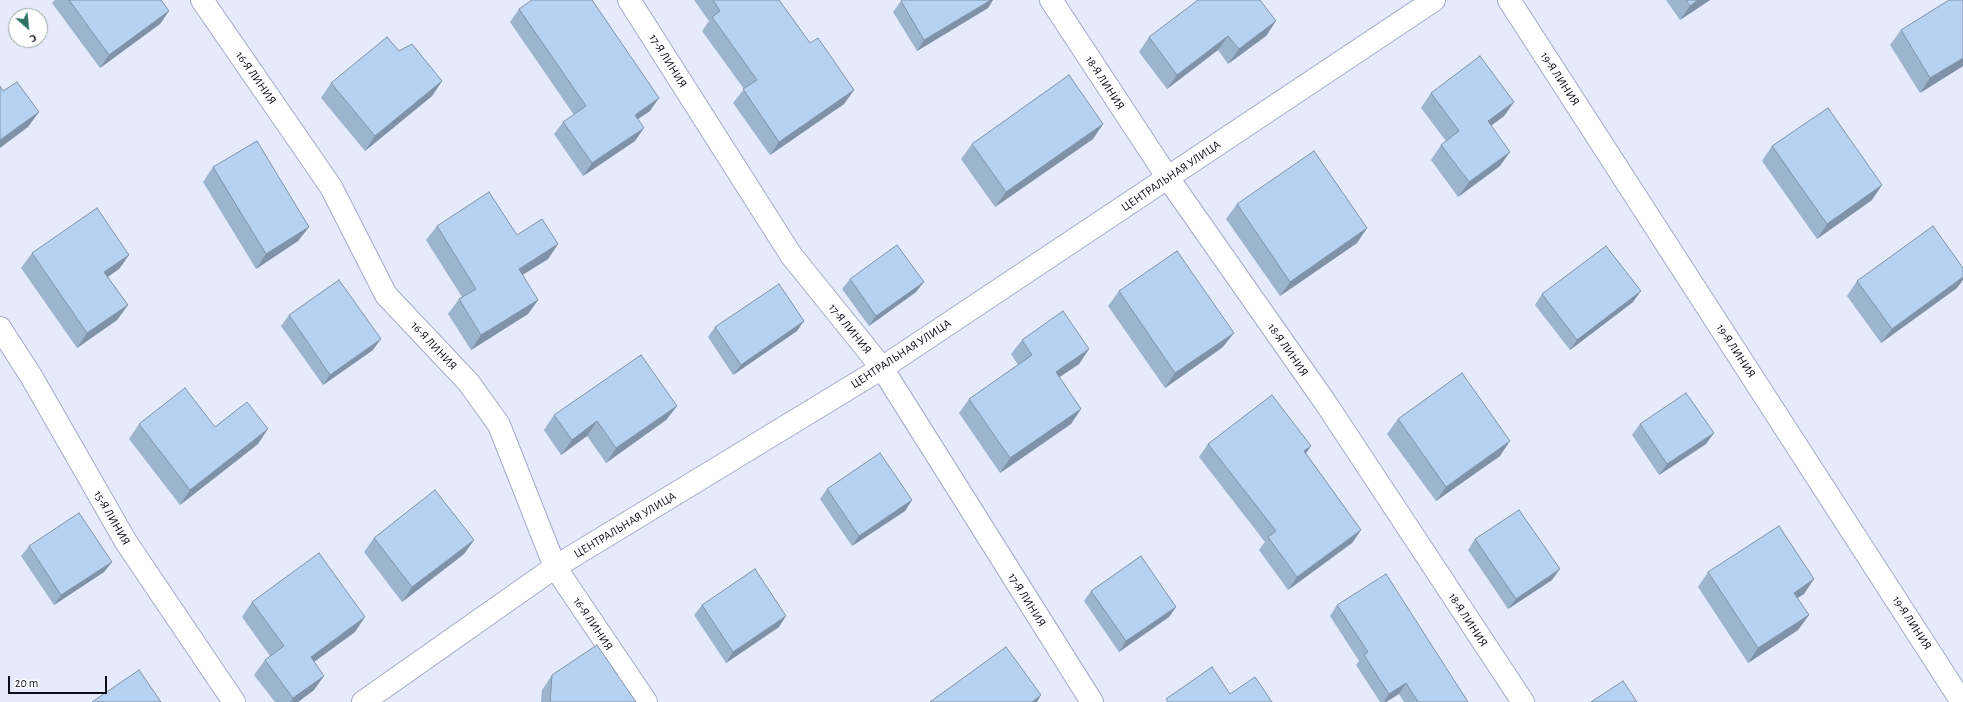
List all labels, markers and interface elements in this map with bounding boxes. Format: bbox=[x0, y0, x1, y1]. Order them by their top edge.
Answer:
north arrow bbox=[8, 8, 48, 48]
text: С bbox=[28, 32, 38, 45]
street label: 17-Я ЛИНИЯ bbox=[646, 32, 690, 90]
street label: 16-Я ЛИНИЯ bbox=[233, 49, 279, 107]
street label: 19-Я ЛИНИЯ bbox=[1537, 49, 1583, 109]
street label: 18-Я ЛИНИЯ bbox=[1082, 53, 1128, 113]
street label: ЦЕНТРАЛЬНАЯ УЛИЦА bbox=[1119, 137, 1223, 215]
street label: 17-Я ЛИНИЯ bbox=[825, 301, 875, 357]
street label: ЦЕНТРАЛЬНАЯ УЛИЦА bbox=[848, 316, 954, 392]
street label: 16-Я ЛИНИЯ bbox=[408, 319, 460, 373]
street label: 18-Я ЛИНИЯ bbox=[1265, 321, 1311, 379]
street label: 19-Я ЛИНИЯ bbox=[1713, 321, 1759, 381]
street label: 15-Я ЛИНИЯ bbox=[91, 488, 133, 548]
street label: ЦЕНТРАЛЬНАЯ УЛИЦА bbox=[571, 489, 679, 561]
street label: 17-Я ЛИНИЯ bbox=[1005, 571, 1049, 629]
street label: 18-Я ЛИНИЯ bbox=[1445, 590, 1491, 650]
street label: 19-Я ЛИНИЯ bbox=[1889, 593, 1935, 653]
street label: 16-Я ЛИНИЯ bbox=[570, 595, 616, 653]
scale bar bbox=[10, 668, 109, 694]
text: 20 m bbox=[15, 677, 38, 689]

